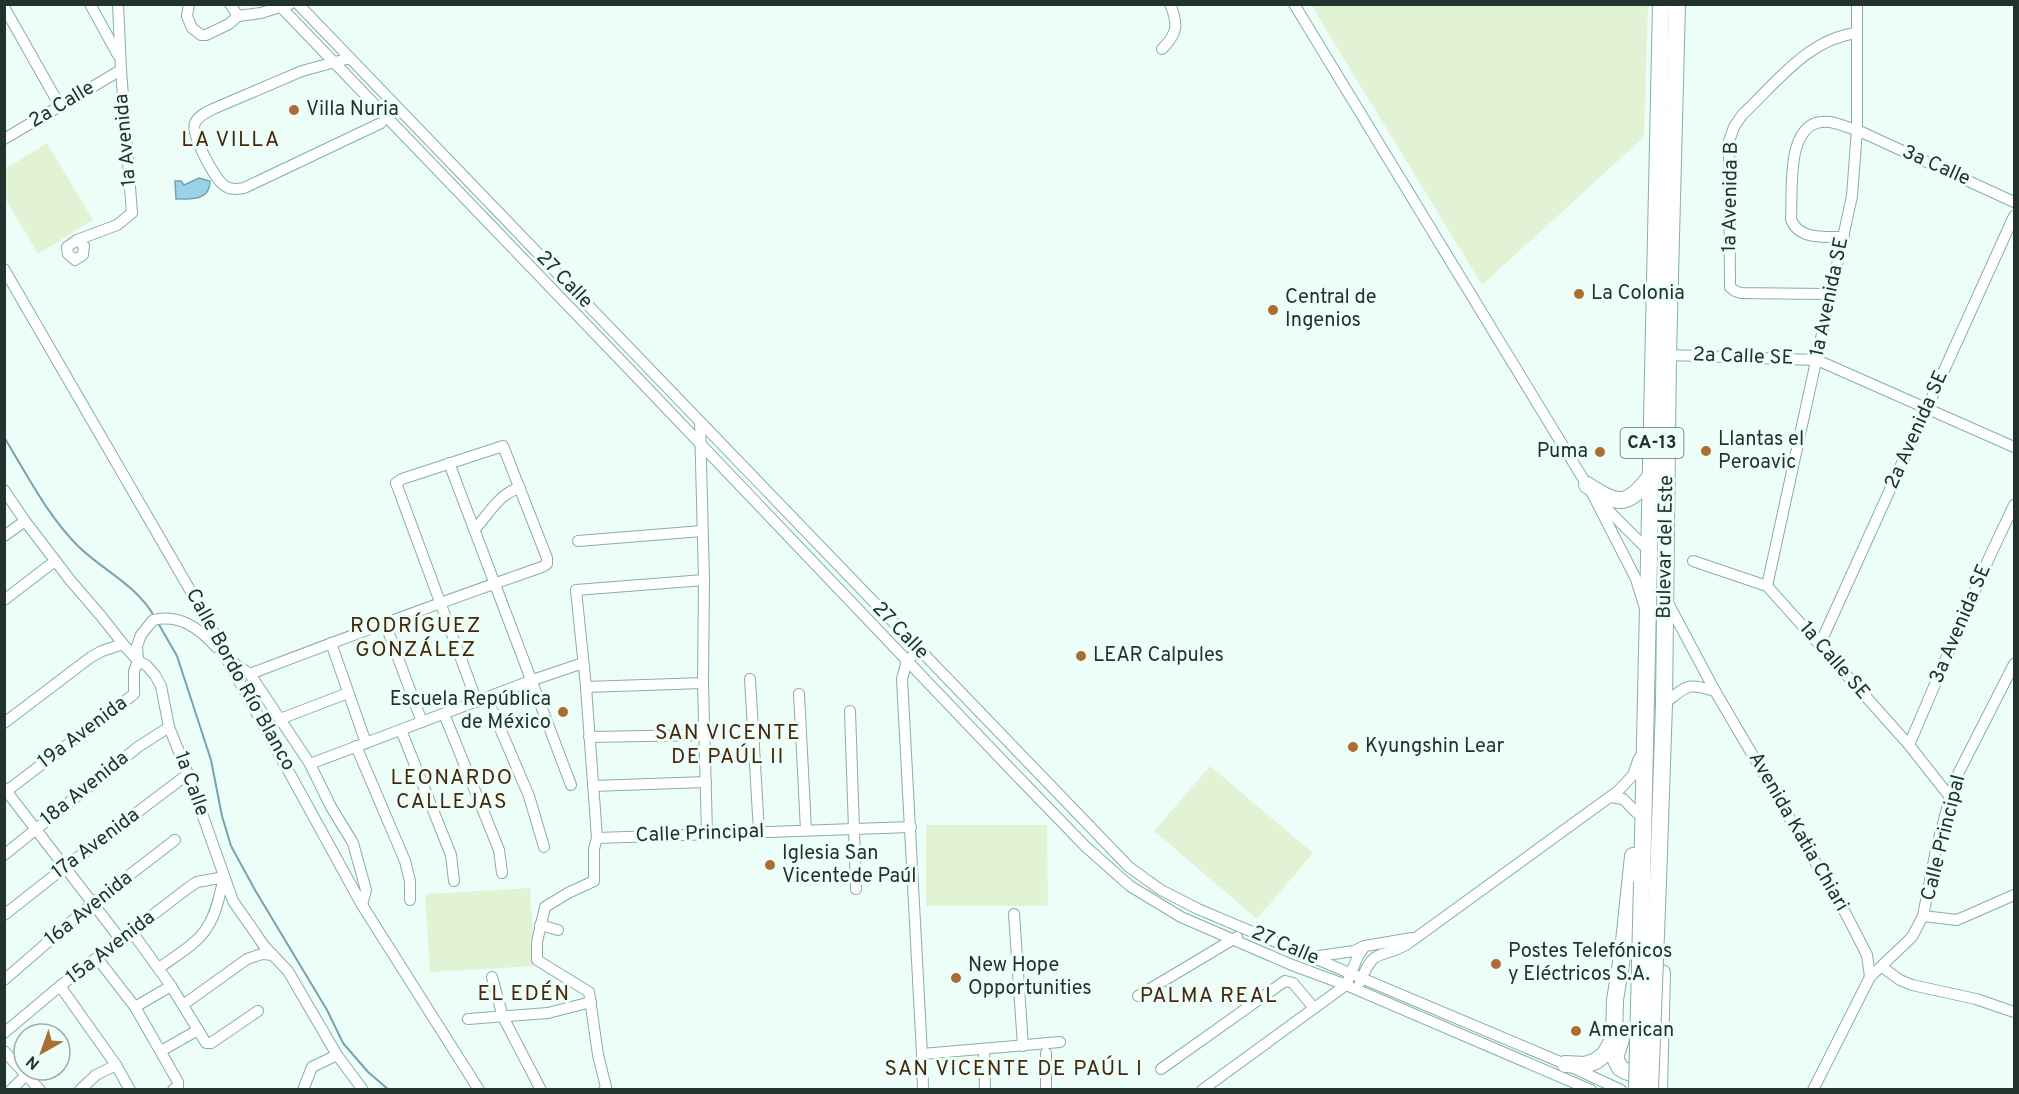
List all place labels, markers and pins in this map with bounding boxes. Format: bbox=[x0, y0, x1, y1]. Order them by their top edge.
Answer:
place label: Villa Nuria bbox=[306, 97, 399, 123]
marker: Villa Nuria bbox=[287, 103, 301, 117]
place label: La Colonia bbox=[1591, 281, 1685, 307]
place label: Central de Ingenios bbox=[1285, 285, 1377, 334]
marker: La Colonia bbox=[1572, 287, 1586, 301]
marker: Central de Ingenios bbox=[1266, 303, 1280, 317]
place label: Llantas el Peroavic bbox=[1718, 427, 1804, 476]
place label: Puma bbox=[1537, 439, 1588, 465]
marker: Llantas el Peroavic bbox=[1699, 444, 1713, 458]
marker: Puma bbox=[1593, 445, 1607, 459]
place label: LEAR Calpules bbox=[1093, 643, 1224, 669]
marker: LEAR Calpules bbox=[1074, 649, 1088, 663]
place label: Escuela República de México bbox=[390, 687, 551, 736]
marker: Escuela República de México bbox=[556, 705, 570, 719]
place label: Kyungshin Lear bbox=[1365, 734, 1504, 760]
marker: Kyungshin Lear bbox=[1346, 740, 1360, 754]
place label: Iglesia San Vicentede Paúl bbox=[782, 841, 917, 890]
marker: Iglesia San Vicentede Paúl bbox=[763, 858, 777, 872]
place label: Postes Telefónicos y Eléctricos S.A. bbox=[1508, 939, 1672, 988]
place label: New Hope Opportunities bbox=[968, 953, 1092, 1002]
marker: Postes Telefónicos y Eléctricos S.A. bbox=[1489, 957, 1503, 971]
marker: New Hope Opportunities bbox=[949, 971, 963, 985]
place label: American bbox=[1588, 1018, 1674, 1044]
marker: American bbox=[1569, 1024, 1583, 1038]

